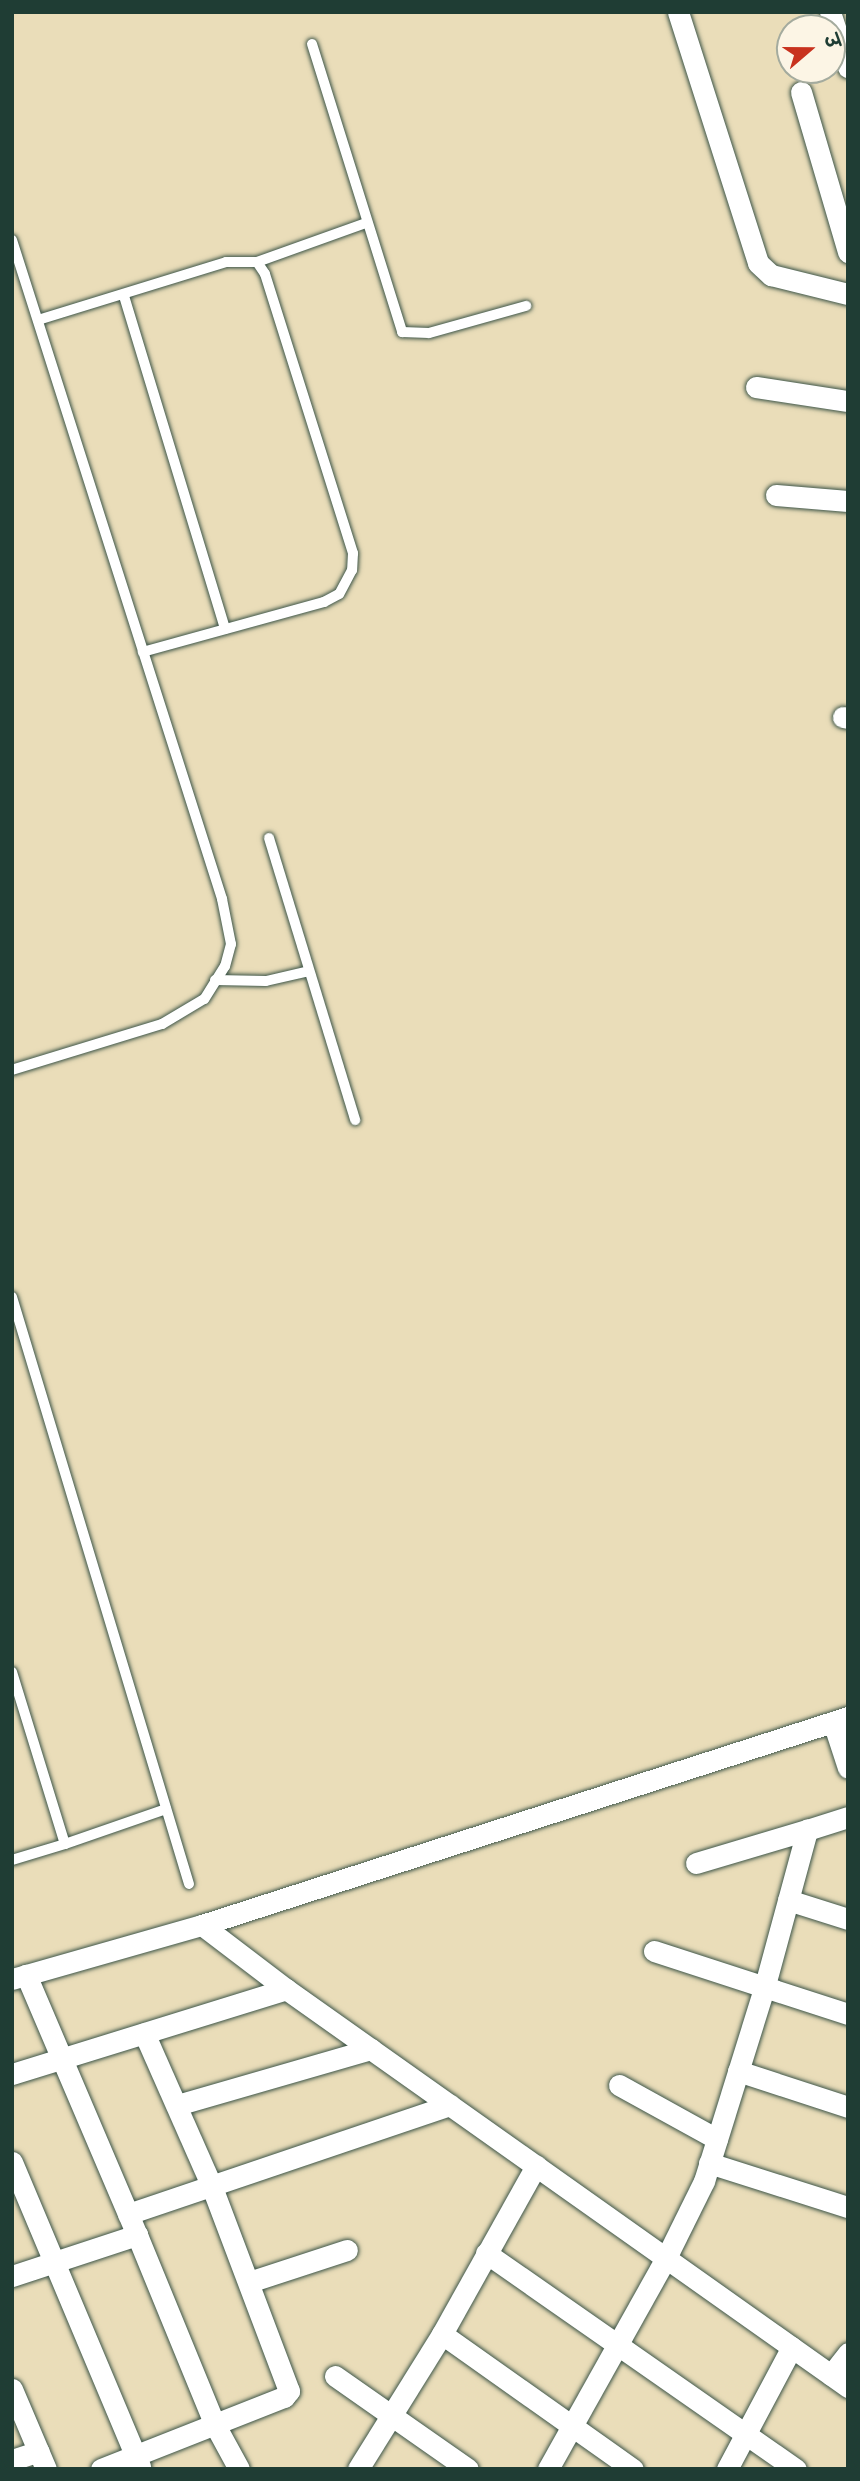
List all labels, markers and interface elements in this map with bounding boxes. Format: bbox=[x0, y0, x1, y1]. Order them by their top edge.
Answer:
north arrow bbox=[776, 14, 846, 84]
text: उ bbox=[816, 32, 842, 52]

